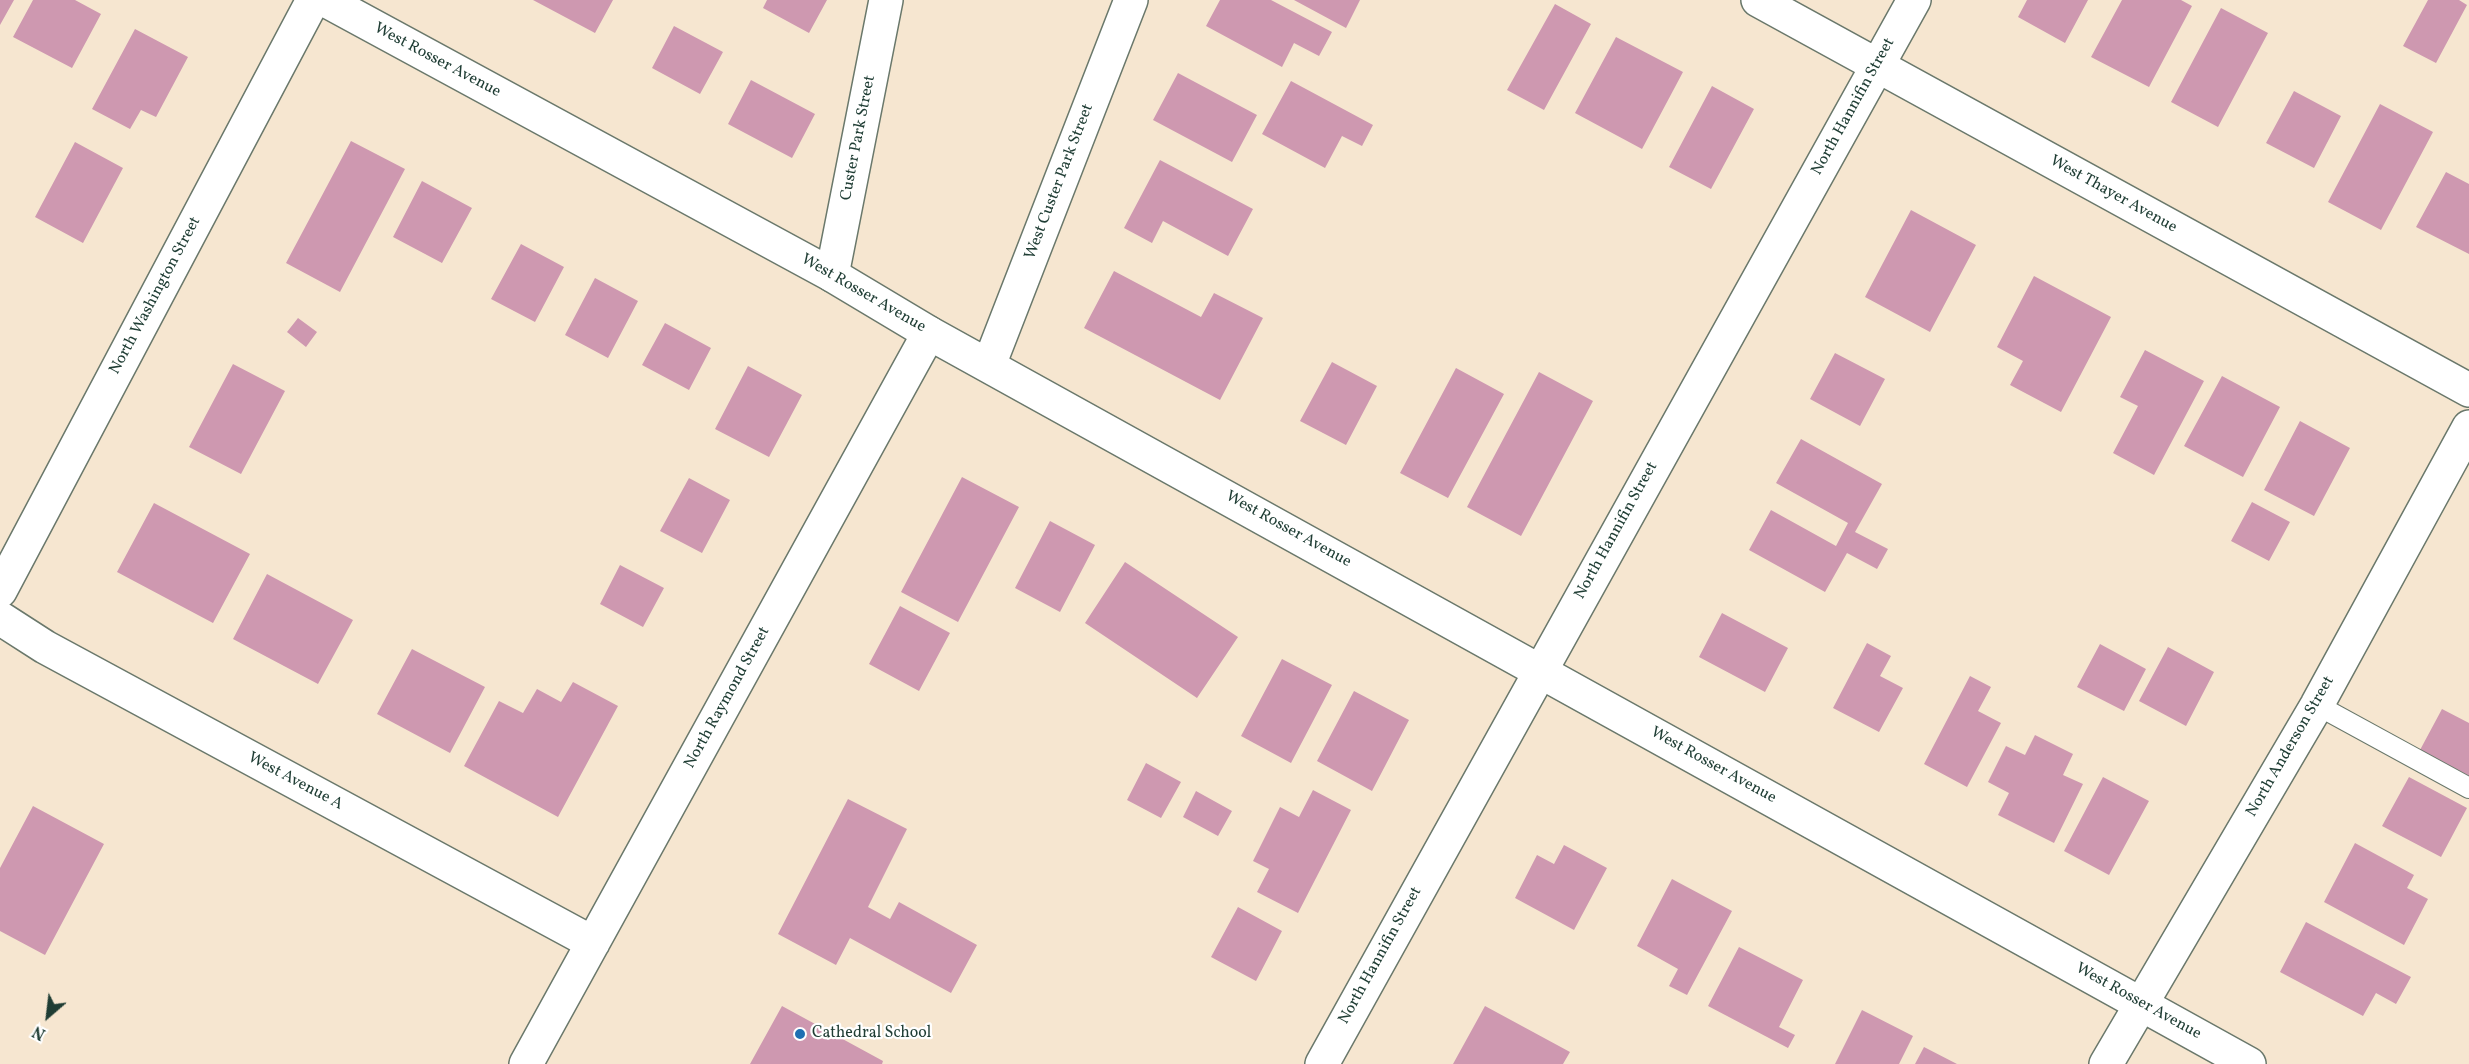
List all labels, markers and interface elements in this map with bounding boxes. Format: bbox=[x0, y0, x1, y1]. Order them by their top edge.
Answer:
street label: West Rosser Avenue bbox=[370, 20, 504, 102]
street label: North Hannifin Street bbox=[1808, 35, 1900, 179]
street label: Custer Park Street bbox=[837, 74, 881, 202]
street label: West Custer Park Street bbox=[1021, 101, 1099, 263]
street label: West Thayer Avenue bbox=[2046, 152, 2180, 238]
street label: North Washington Street bbox=[106, 214, 206, 378]
street label: West Rosser Avenue bbox=[797, 251, 929, 337]
street label: North Hannifin Street bbox=[1571, 459, 1663, 603]
street label: West Rosser Avenue bbox=[1222, 488, 1354, 572]
street label: North Raymond Street bbox=[681, 624, 775, 772]
street label: North Anderson Street bbox=[2243, 673, 2339, 821]
street label: West Rosser Avenue bbox=[1647, 724, 1779, 808]
street label: West Avenue A bbox=[244, 749, 346, 815]
street label: North Hannifin Street bbox=[1335, 884, 1427, 1028]
street label: West Rosser Avenue bbox=[2072, 960, 2204, 1044]
north arrow bbox=[18, 986, 78, 1046]
text: N bbox=[29, 1019, 50, 1044]
place label: Cathedral School bbox=[812, 1024, 931, 1044]
marker: Cathedral School bbox=[793, 1027, 807, 1041]

